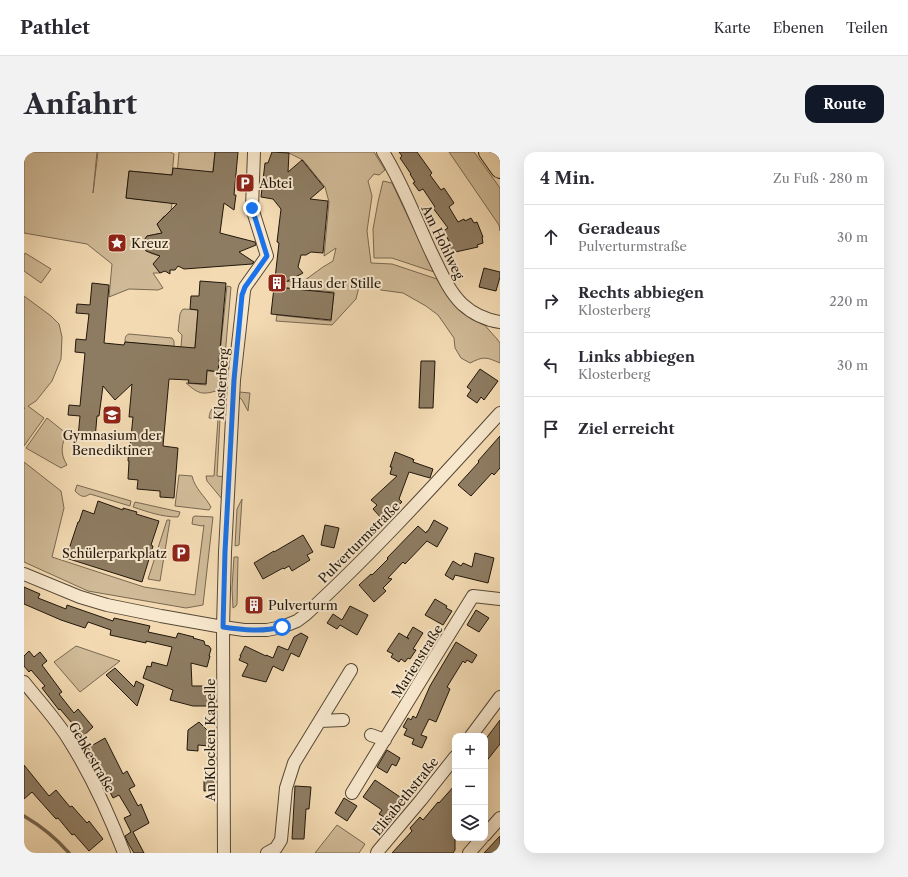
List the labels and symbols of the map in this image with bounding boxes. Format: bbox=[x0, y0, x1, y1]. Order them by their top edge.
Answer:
parking icon: Abtei bbox=[234, 172, 256, 194]
place label: Abtei bbox=[258, 175, 292, 191]
route end bbox=[243, 199, 261, 217]
street label: Am Hohlweg bbox=[418, 201, 468, 282]
place icon: Kreuz bbox=[106, 232, 128, 254]
place label: Kreuz bbox=[131, 235, 169, 251]
building icon: Haus der Stille bbox=[266, 272, 288, 294]
place label: Haus der Stille bbox=[291, 275, 381, 291]
street label: Klosterberg bbox=[210, 347, 232, 421]
school or university icon: Gymnasium der Benediktiner bbox=[101, 404, 123, 426]
place label: Gymnasium der Benediktiner bbox=[63, 427, 162, 458]
street label: Pulverturmstraße bbox=[315, 498, 403, 586]
parking icon: Schülerparkplatz bbox=[170, 542, 192, 564]
place label: Schülerparkplatz bbox=[62, 545, 167, 561]
building icon: Pulverturm bbox=[243, 594, 265, 616]
place label: Pulverturm bbox=[268, 597, 338, 613]
route start bbox=[273, 618, 291, 636]
street label: Marienstraße bbox=[388, 621, 446, 701]
street label: An Klocken Kapelle bbox=[202, 678, 218, 803]
street label: Gebkestraße bbox=[65, 719, 119, 795]
street label: Elisabethstraße bbox=[369, 754, 441, 838]

